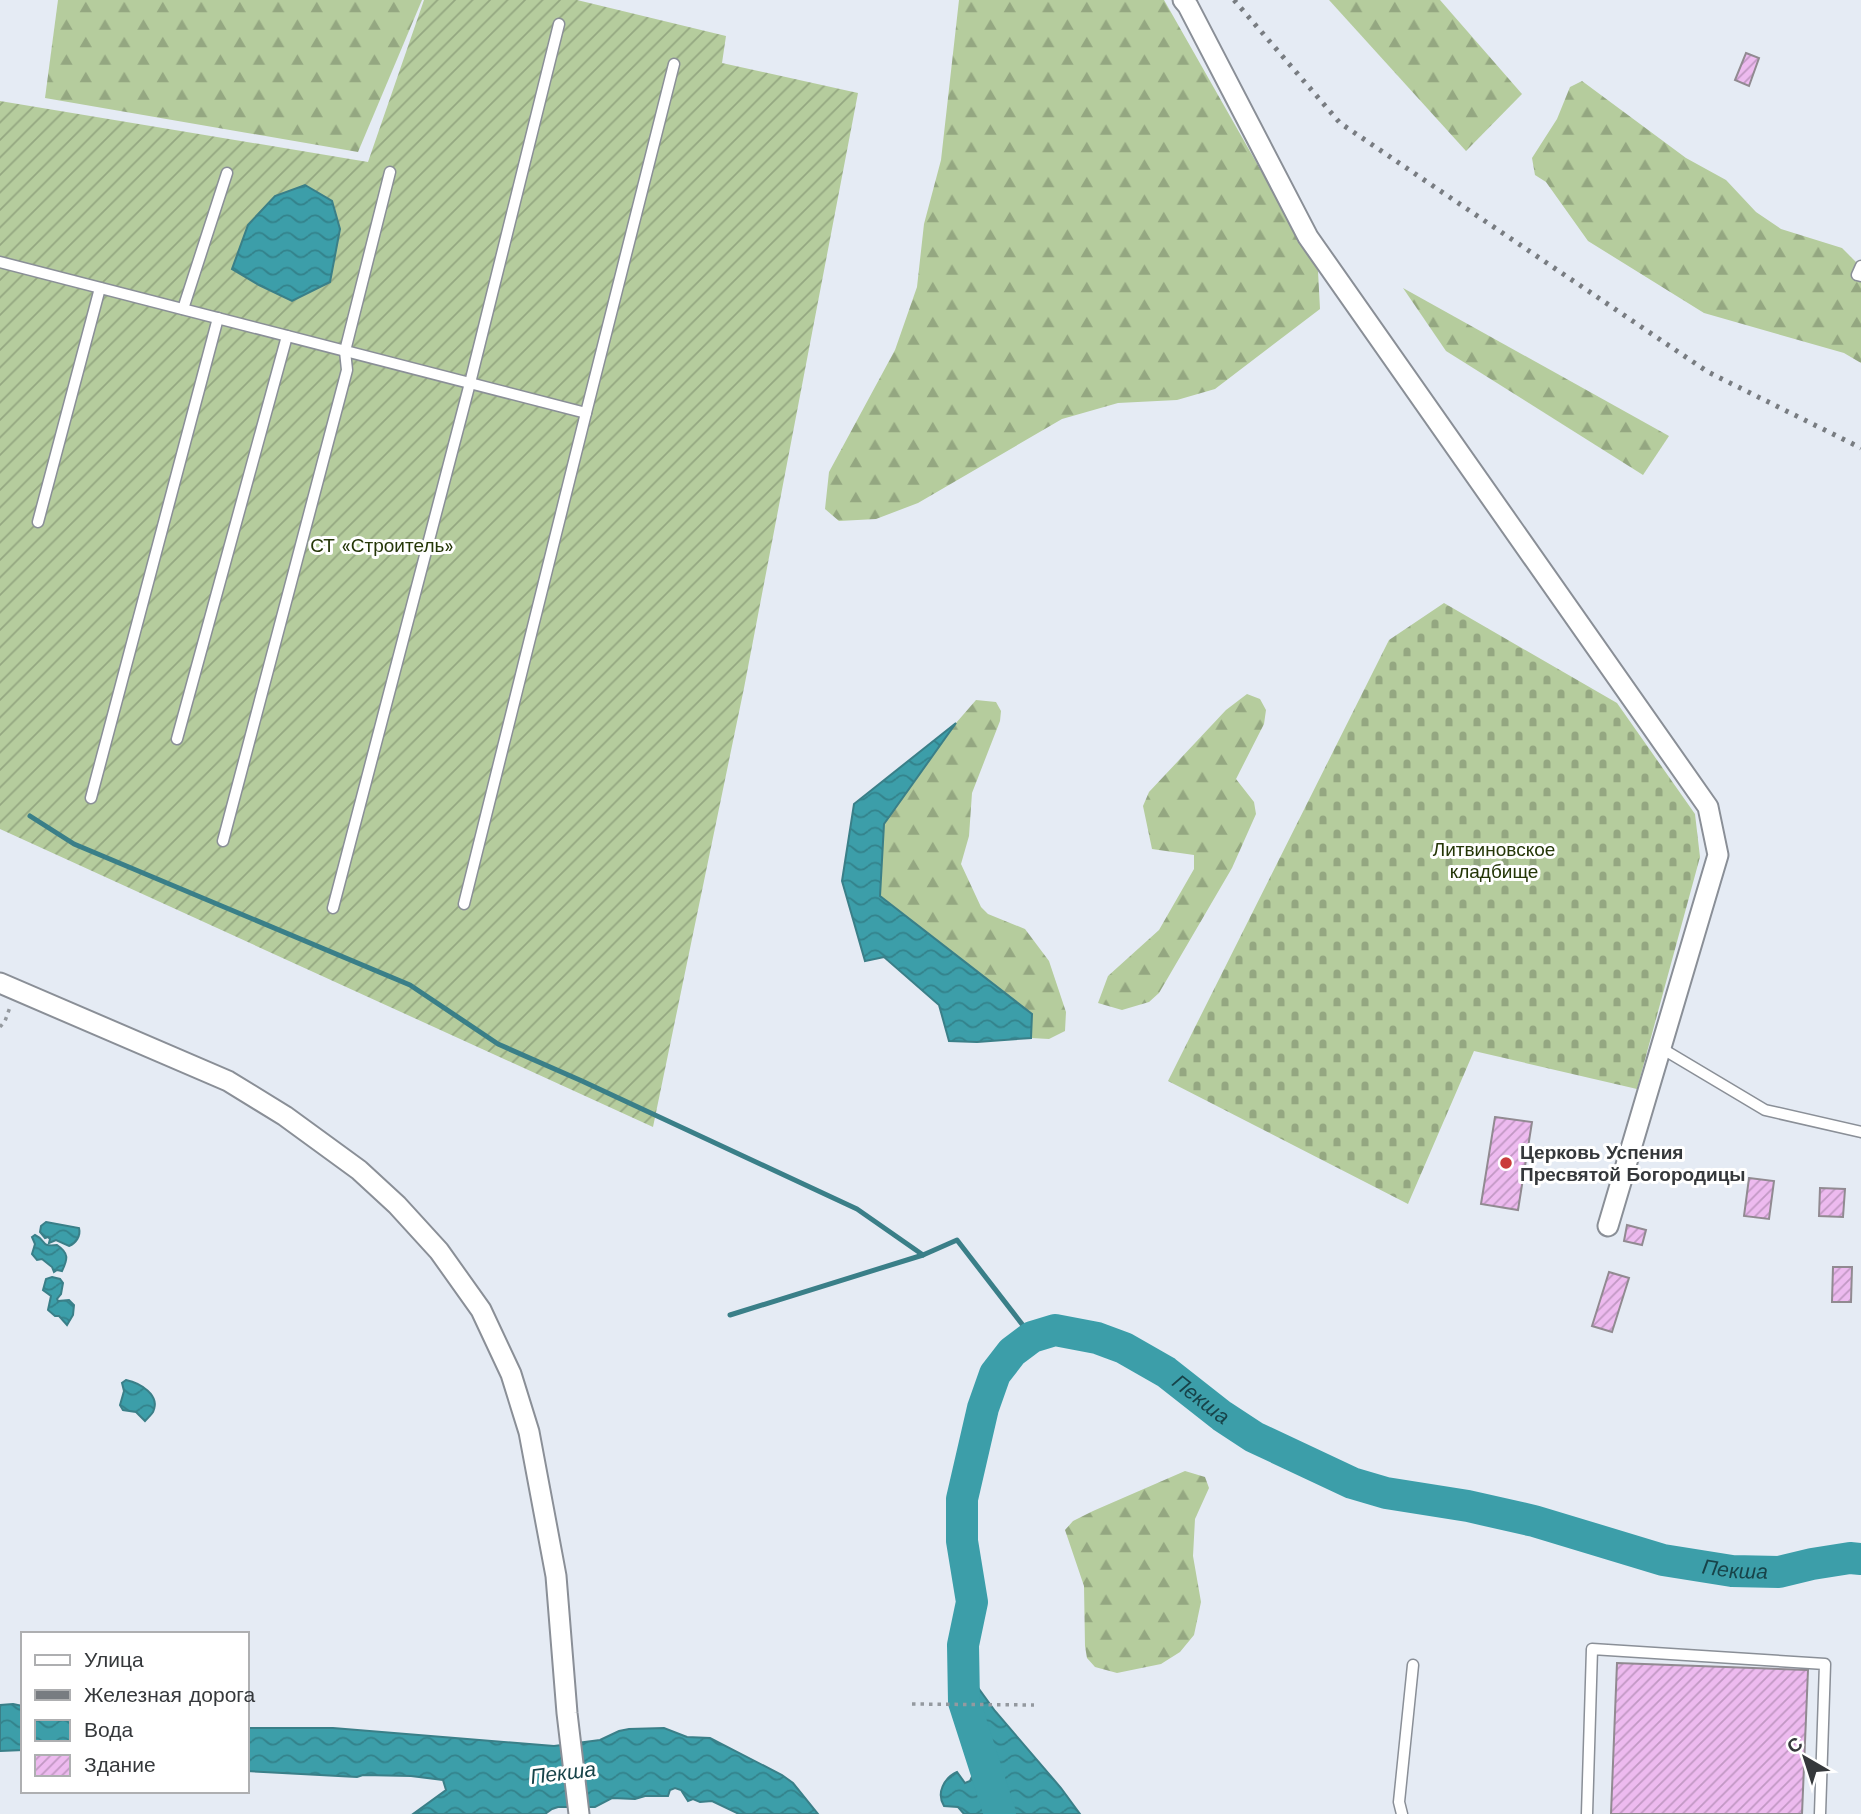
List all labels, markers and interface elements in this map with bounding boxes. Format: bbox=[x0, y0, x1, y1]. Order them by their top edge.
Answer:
park label: СТ «Строитель» bbox=[310, 534, 454, 557]
park label: Литвиновское кладбище bbox=[1433, 838, 1555, 883]
place label: Церковь Успения Пресвятой Богородицы bbox=[1520, 1141, 1746, 1186]
marker: Церковь Успения Пресвятой Богородицы bbox=[1498, 1155, 1514, 1171]
water label: Пекша bbox=[1168, 1369, 1234, 1429]
water label: Пекша bbox=[1700, 1553, 1768, 1584]
legend bbox=[21, 1632, 248, 1793]
text: Улица bbox=[84, 1647, 144, 1672]
text: Железная дорога bbox=[84, 1682, 256, 1707]
text: Вода bbox=[84, 1717, 133, 1742]
north arrow bbox=[1770, 1723, 1840, 1793]
text: С bbox=[1782, 1732, 1807, 1758]
text: Здание bbox=[84, 1752, 156, 1777]
water label: Пекша bbox=[529, 1756, 597, 1789]

